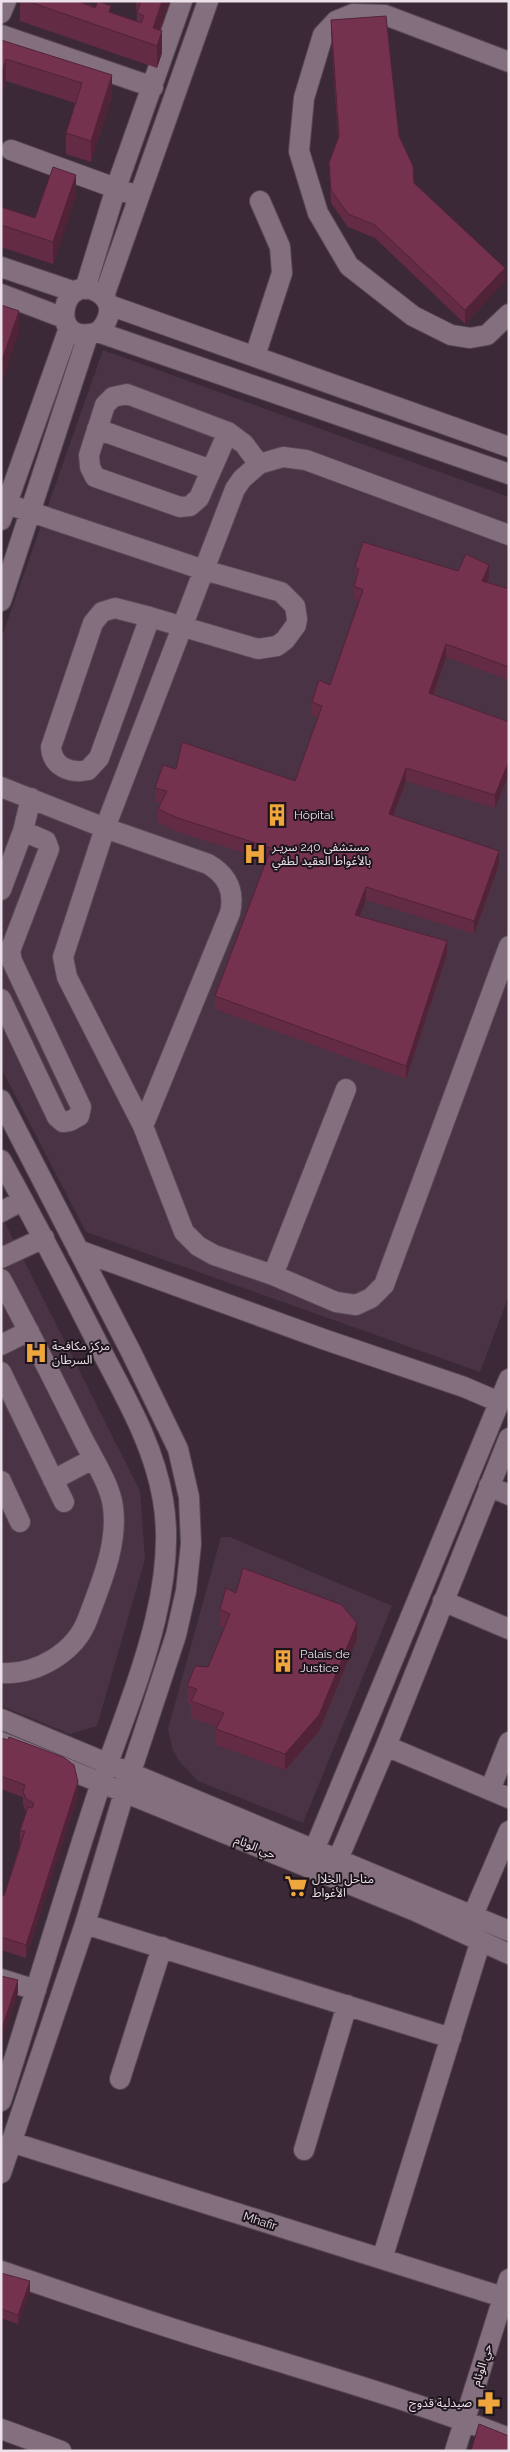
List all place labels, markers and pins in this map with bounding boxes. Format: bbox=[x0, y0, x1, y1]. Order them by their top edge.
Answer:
building icon: Hôpital bbox=[264, 802, 290, 828]
place label: Hôpital bbox=[294, 808, 334, 822]
place label: مستشفى 240 سريـر بالأغواط العقيد لطفي bbox=[271, 840, 371, 871]
hospital icon: مستشفى 240 سريـر بالأغواط العقيد لطفي bbox=[242, 841, 268, 867]
place label: مركز مكافحة السرطان bbox=[52, 1339, 110, 1367]
hospital icon: مركز مكافحة السرطان bbox=[23, 1340, 49, 1366]
place label: Palais de Justice bbox=[300, 1647, 350, 1675]
building icon: Palais de Justice bbox=[270, 1648, 296, 1674]
place label: مناحل الخلال الأغواط bbox=[312, 1872, 374, 1900]
supermarket icon: مناحل الخلال الأغواط bbox=[283, 1873, 309, 1899]
pharmacy icon: صيدلية قدوح bbox=[476, 2390, 502, 2416]
place label: صيدلية قدوح bbox=[409, 2396, 472, 2412]

